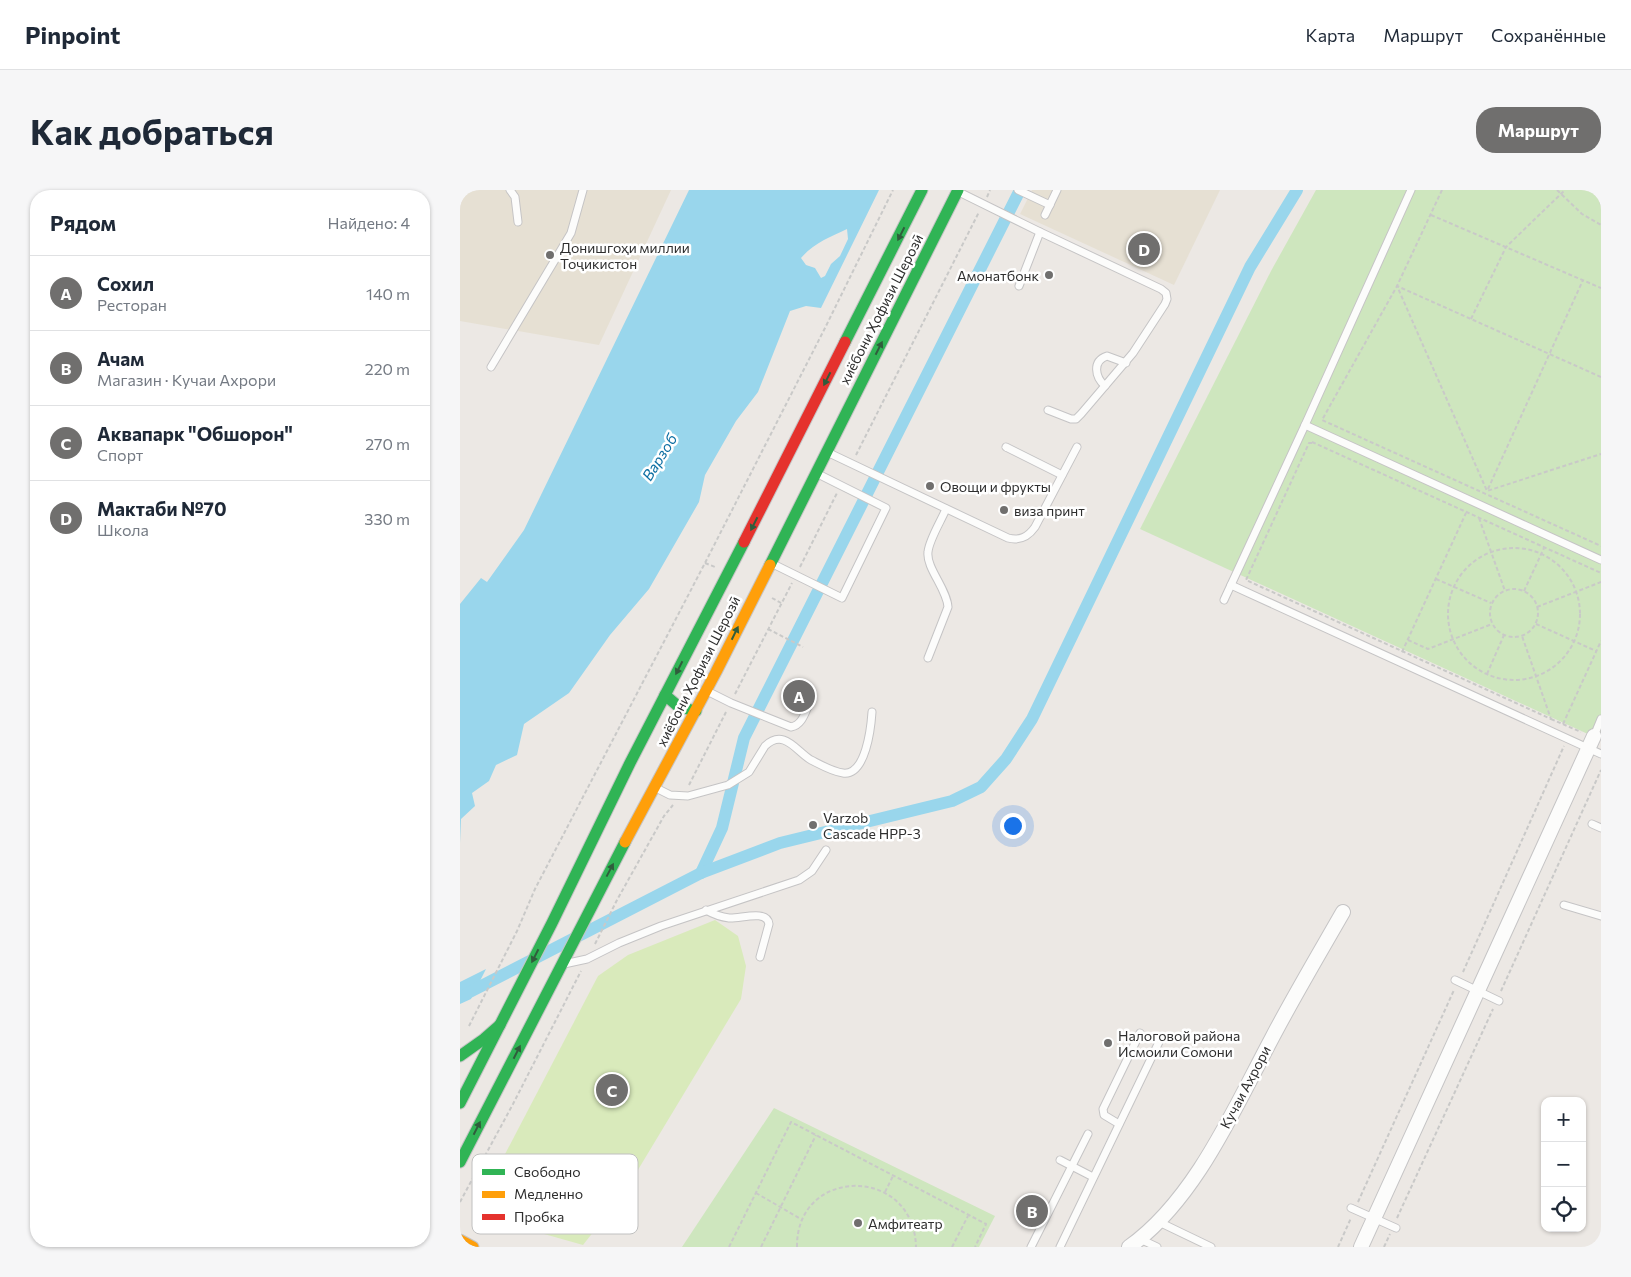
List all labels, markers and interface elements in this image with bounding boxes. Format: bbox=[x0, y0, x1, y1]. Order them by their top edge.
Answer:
text: Pinpoint bbox=[25, 20, 120, 49]
text: Карта bbox=[1306, 24, 1355, 46]
text: Маршрут bbox=[1383, 24, 1463, 46]
text: Сохранённые bbox=[1491, 24, 1606, 46]
button: Маршрут bbox=[1476, 107, 1601, 153]
text: Как добраться bbox=[30, 109, 274, 152]
text: Рядом bbox=[50, 210, 116, 235]
text: Найдено: 4 bbox=[328, 213, 410, 232]
one-way arrow bbox=[897, 227, 905, 241]
pin: D bbox=[1128, 230, 1160, 268]
street label: хиёбони Ҳофизи Шерозӣ bbox=[836, 231, 926, 387]
place label: Донишгоҳи миллии Тоҷикистон bbox=[560, 239, 690, 272]
marker: Донишгоҳи миллии Тоҷикистон bbox=[544, 249, 556, 261]
place label: Амонатбонк bbox=[957, 267, 1040, 284]
marker: Амонатбонк bbox=[1043, 269, 1055, 281]
text: Сохил bbox=[97, 272, 154, 295]
text: A bbox=[60, 284, 72, 303]
text: 140 m bbox=[366, 284, 410, 303]
text: Ресторан bbox=[97, 295, 167, 314]
one-way arrow bbox=[874, 340, 883, 355]
text: Ачам bbox=[97, 347, 144, 370]
text: B bbox=[61, 359, 71, 378]
text: 220 m bbox=[365, 359, 410, 378]
text: Магазин · Кучаи Ахрори bbox=[97, 370, 276, 389]
one-way arrow bbox=[823, 371, 831, 386]
text: Аквапарк "Обшорон" bbox=[97, 422, 293, 445]
water label: Варзоб bbox=[638, 430, 681, 484]
text: C bbox=[61, 434, 71, 453]
text: 270 m bbox=[365, 434, 410, 453]
text: Спорт bbox=[97, 445, 143, 464]
place label: Овощи и фрукты bbox=[940, 478, 1051, 495]
marker: Овощи и фрукты bbox=[924, 480, 936, 492]
text: Мактаби №70 bbox=[97, 497, 227, 520]
place label: виза принт bbox=[1014, 502, 1085, 519]
marker: виза принт bbox=[998, 504, 1010, 516]
text: D bbox=[60, 509, 72, 528]
text: 330 m bbox=[364, 509, 410, 528]
one-way arrow bbox=[750, 516, 758, 531]
text: Школа bbox=[97, 520, 149, 539]
street label: хиёбони Ҳофизи Шерозӣ bbox=[653, 593, 743, 749]
one-way arrow bbox=[731, 626, 739, 641]
one-way arrow bbox=[675, 661, 683, 675]
pin: A bbox=[783, 677, 815, 715]
place label: Varzob Cascade HPP-3 bbox=[823, 809, 921, 842]
your location bbox=[1000, 813, 1026, 839]
marker: Varzob Cascade HPP-3 bbox=[807, 819, 819, 831]
one-way arrow bbox=[606, 863, 614, 877]
one-way arrow bbox=[531, 949, 539, 963]
place label: Налоговой района Исмоили Сомони bbox=[1118, 1027, 1240, 1060]
marker: Налоговой района Исмоили Сомони bbox=[1102, 1037, 1114, 1049]
street label: Кучаи Ахрори bbox=[1216, 1043, 1274, 1131]
one-way arrow bbox=[513, 1044, 521, 1059]
pin: C bbox=[596, 1071, 628, 1109]
map controls bbox=[1541, 1097, 1586, 1232]
button: + bbox=[1541, 1097, 1586, 1142]
one-way arrow bbox=[473, 1121, 481, 1136]
button: − bbox=[1541, 1142, 1586, 1187]
legend bbox=[472, 1154, 638, 1234]
text: Свободно bbox=[514, 1163, 581, 1180]
text: Медленно bbox=[514, 1185, 583, 1202]
button: locate bbox=[1541, 1187, 1586, 1232]
pin: B bbox=[1016, 1192, 1048, 1230]
text: Пробка bbox=[514, 1208, 564, 1225]
place label: Aмфитеатр bbox=[868, 1215, 943, 1232]
marker: Aмфитеатр bbox=[852, 1217, 864, 1229]

